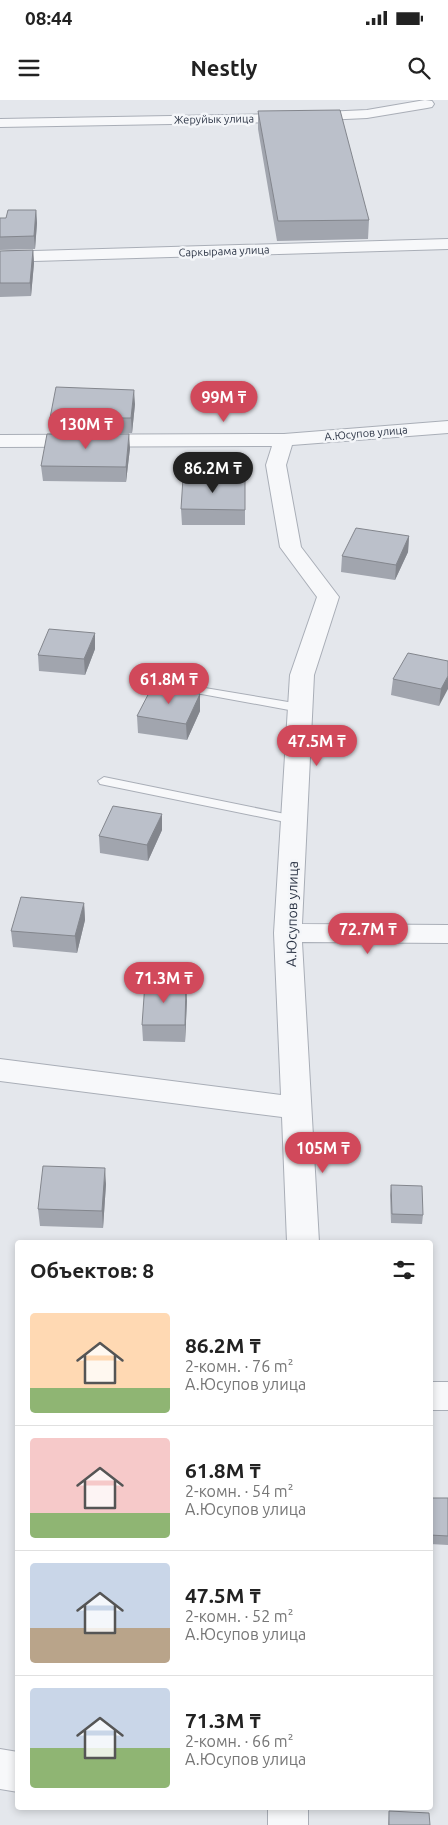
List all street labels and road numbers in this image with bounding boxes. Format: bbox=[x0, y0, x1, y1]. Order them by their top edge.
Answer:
street label: Жеруйык улица bbox=[174, 112, 254, 126]
street label: Саркырама улица bbox=[178, 243, 270, 259]
street label: А.Юсупов улица bbox=[324, 423, 408, 443]
street label: А.Юсупов улица bbox=[283, 861, 301, 967]

